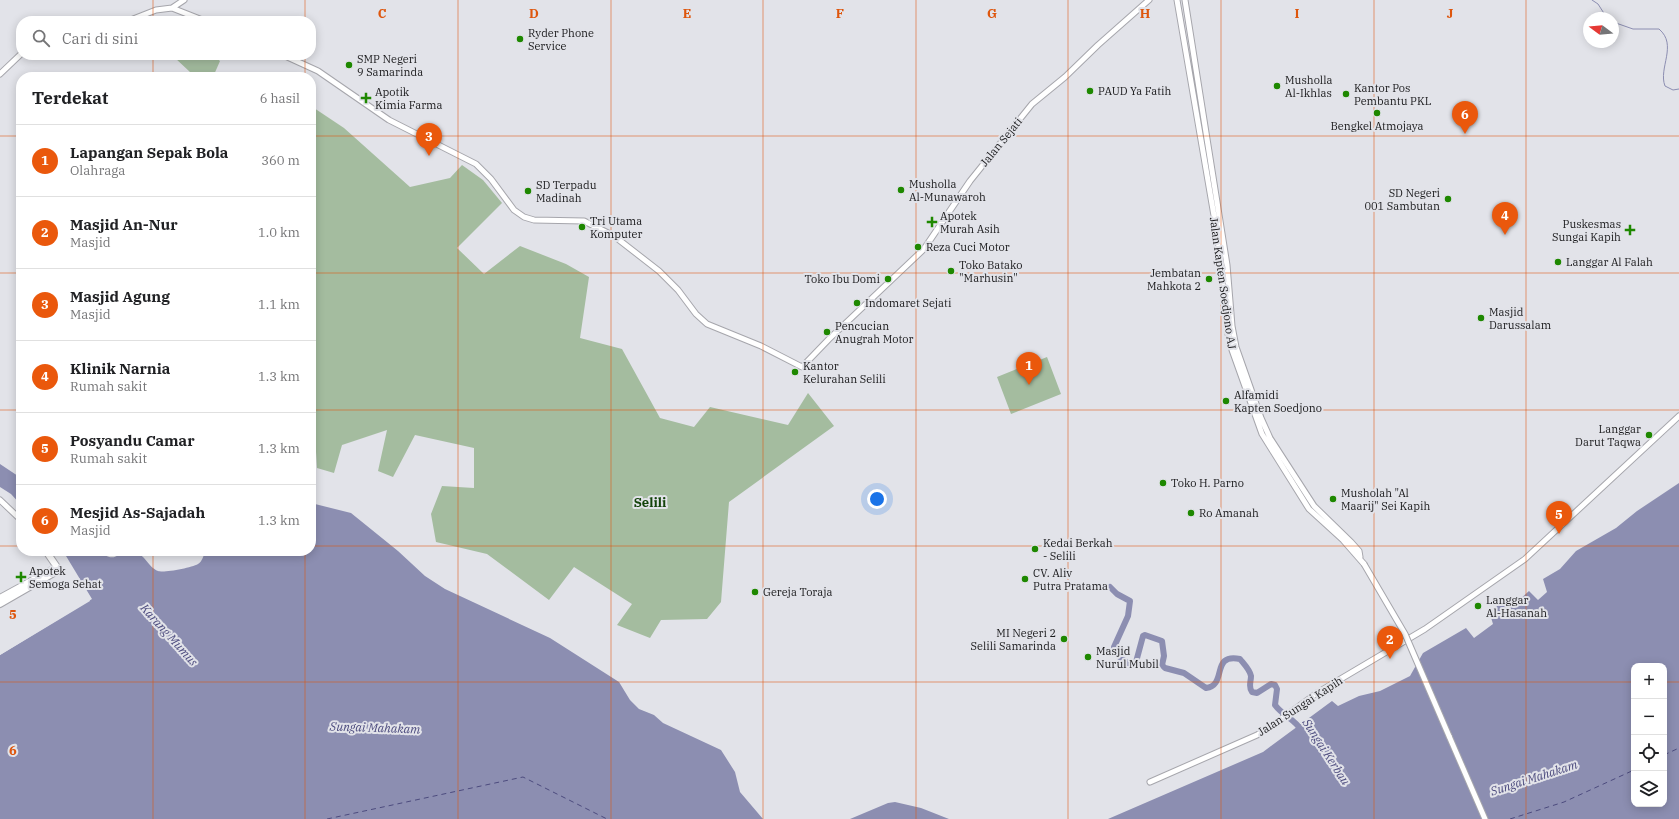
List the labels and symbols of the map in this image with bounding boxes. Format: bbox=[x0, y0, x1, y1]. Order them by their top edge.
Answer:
text: C bbox=[378, 5, 387, 22]
text: D bbox=[529, 5, 539, 22]
text: E bbox=[683, 5, 691, 22]
text: F bbox=[836, 5, 844, 22]
text: G bbox=[987, 5, 997, 22]
text: H bbox=[1140, 5, 1151, 22]
text: I bbox=[1295, 5, 1300, 22]
text: J bbox=[1447, 5, 1454, 22]
north arrow bbox=[1583, 12, 1619, 48]
place label: Ryder Phone Service bbox=[528, 26, 594, 53]
marker: Ryder Phone Service bbox=[515, 34, 525, 44]
place label: SMP Negeri 9 Samarinda bbox=[357, 52, 423, 79]
marker: SMP Negeri 9 Samarinda bbox=[344, 60, 354, 70]
place label: Musholla Al-Ikhlas bbox=[1285, 73, 1332, 100]
marker: Musholla Al-Ikhlas bbox=[1272, 81, 1282, 91]
place label: Kantor Pos Pembantu PKL bbox=[1354, 81, 1431, 108]
place label: PAUD Ya Fatih bbox=[1098, 84, 1172, 98]
place label: Apotik Kimia Farma bbox=[375, 85, 443, 112]
marker: PAUD Ya Fatih bbox=[1085, 86, 1095, 96]
marker: Kantor Pos Pembantu PKL bbox=[1341, 89, 1351, 99]
marker: Apotik Kimia Farma bbox=[360, 92, 372, 104]
pin: 6 bbox=[1452, 101, 1478, 134]
marker: Bengkel Atmojaya bbox=[1372, 108, 1382, 118]
street label: Jalan Sejati bbox=[977, 114, 1025, 169]
place label: Bengkel Atmojaya bbox=[1330, 119, 1424, 133]
pin: 3 bbox=[416, 123, 442, 156]
place label: Musholla Al-Munawaroh bbox=[909, 177, 986, 204]
place label: SD Terpadu Madinah bbox=[536, 178, 597, 205]
marker: Musholla Al-Munawaroh bbox=[896, 185, 906, 195]
marker: SD Terpadu Madinah bbox=[523, 186, 533, 196]
place label: SD Negeri 001 Sambutan bbox=[1364, 186, 1441, 213]
marker: SD Negeri 001 Sambutan bbox=[1443, 194, 1453, 204]
pin: 4 bbox=[1492, 202, 1518, 235]
place label: Apotek Murah Asih bbox=[940, 209, 1000, 236]
place label: Tri Utama Komputer bbox=[590, 214, 643, 241]
street label: Jalan Kapten Soedjono AJ bbox=[1207, 216, 1239, 350]
marker: Apotek Murah Asih bbox=[927, 217, 937, 227]
place label: Puskesmas Sungai Kapih bbox=[1552, 217, 1621, 244]
marker: Tri Utama Komputer bbox=[577, 222, 587, 232]
marker: Puskesmas Sungai Kapih bbox=[1624, 224, 1636, 236]
place label: Reza Cuci Motor bbox=[926, 240, 1010, 254]
marker: Reza Cuci Motor bbox=[913, 242, 923, 252]
place label: Langgar Al Falah bbox=[1566, 255, 1653, 269]
marker: Langgar Al Falah bbox=[1553, 257, 1563, 267]
place label: Toko Batako "Marhusin" bbox=[959, 258, 1023, 285]
marker: Toko Batako "Marhusin" bbox=[946, 266, 956, 276]
place label: Jembatan Mahkota 2 bbox=[1147, 266, 1201, 293]
place label: Toko Ibu Domi bbox=[804, 272, 881, 286]
marker: Toko Ibu Domi bbox=[883, 274, 893, 284]
marker: Jembatan Mahkota 2 bbox=[1204, 274, 1214, 284]
place label: Indomaret Sejati bbox=[865, 296, 952, 310]
marker: Indomaret Sejati bbox=[852, 298, 862, 308]
place label: Masjid Darussalam bbox=[1489, 305, 1552, 332]
marker: Masjid Darussalam bbox=[1476, 313, 1486, 323]
place label: Pencucian Anugrah Motor bbox=[835, 319, 914, 346]
marker: Pencucian Anugrah Motor bbox=[822, 327, 832, 337]
pin: 1 bbox=[1016, 352, 1042, 385]
place label: Kantor Kelurahan Selili bbox=[803, 359, 886, 386]
marker: Kantor Kelurahan Selili bbox=[790, 367, 800, 377]
place label: Alfamidi Kapten Soedjono bbox=[1234, 388, 1322, 415]
marker: Alfamidi Kapten Soedjono bbox=[1221, 396, 1231, 406]
place label: Langgar Darut Taqwa bbox=[1575, 422, 1641, 449]
marker: Langgar Darut Taqwa bbox=[1644, 430, 1654, 440]
place label: Toko H. Parno bbox=[1171, 476, 1244, 490]
marker: Toko H. Parno bbox=[1158, 478, 1168, 488]
place label: Musholah "Al Maarij" Sei Kapih bbox=[1341, 486, 1430, 513]
your location bbox=[867, 489, 887, 509]
district label: Selili bbox=[634, 494, 667, 511]
marker: Musholah "Al Maarij" Sei Kapih bbox=[1328, 494, 1338, 504]
pin: 5 bbox=[1546, 501, 1572, 534]
place label: Ro Amanah bbox=[1199, 506, 1259, 520]
marker: Ro Amanah bbox=[1186, 508, 1196, 518]
place label: Kedai Berkah - Selili bbox=[1043, 536, 1113, 563]
marker: Kedai Berkah - Selili bbox=[1030, 544, 1040, 554]
place label: Apotek Semoga Sehat bbox=[29, 564, 102, 591]
place label: CV. Aliv Putra Pratama bbox=[1033, 566, 1108, 593]
marker: Apotek Semoga Sehat bbox=[16, 572, 26, 582]
marker: CV. Aliv Putra Pratama bbox=[1020, 574, 1030, 584]
place label: Gereja Toraja bbox=[763, 585, 833, 599]
marker: Gereja Toraja bbox=[750, 587, 760, 597]
place label: Langgar Al-Hasanah bbox=[1486, 593, 1547, 620]
water label: Karang Mumus bbox=[137, 600, 202, 669]
marker: Langgar Al-Hasanah bbox=[1473, 601, 1483, 611]
text: 5 bbox=[9, 606, 17, 623]
place label: MI Negeri 2 Selili Samarinda bbox=[971, 626, 1056, 653]
pin: 2 bbox=[1377, 626, 1403, 659]
marker: MI Negeri 2 Selili Samarinda bbox=[1059, 634, 1069, 644]
place label: Masjid Nurul Mubil bbox=[1096, 644, 1159, 671]
marker: Masjid Nurul Mubil bbox=[1083, 652, 1093, 662]
street label: Jalan Sungai Kapih bbox=[1255, 673, 1345, 739]
water label: Sungai Kerbau bbox=[1299, 715, 1354, 788]
water label: Sungai Mahakam bbox=[328, 718, 421, 737]
text: 6 bbox=[9, 742, 17, 759]
water label: Sungai Mahakam bbox=[1487, 756, 1579, 799]

